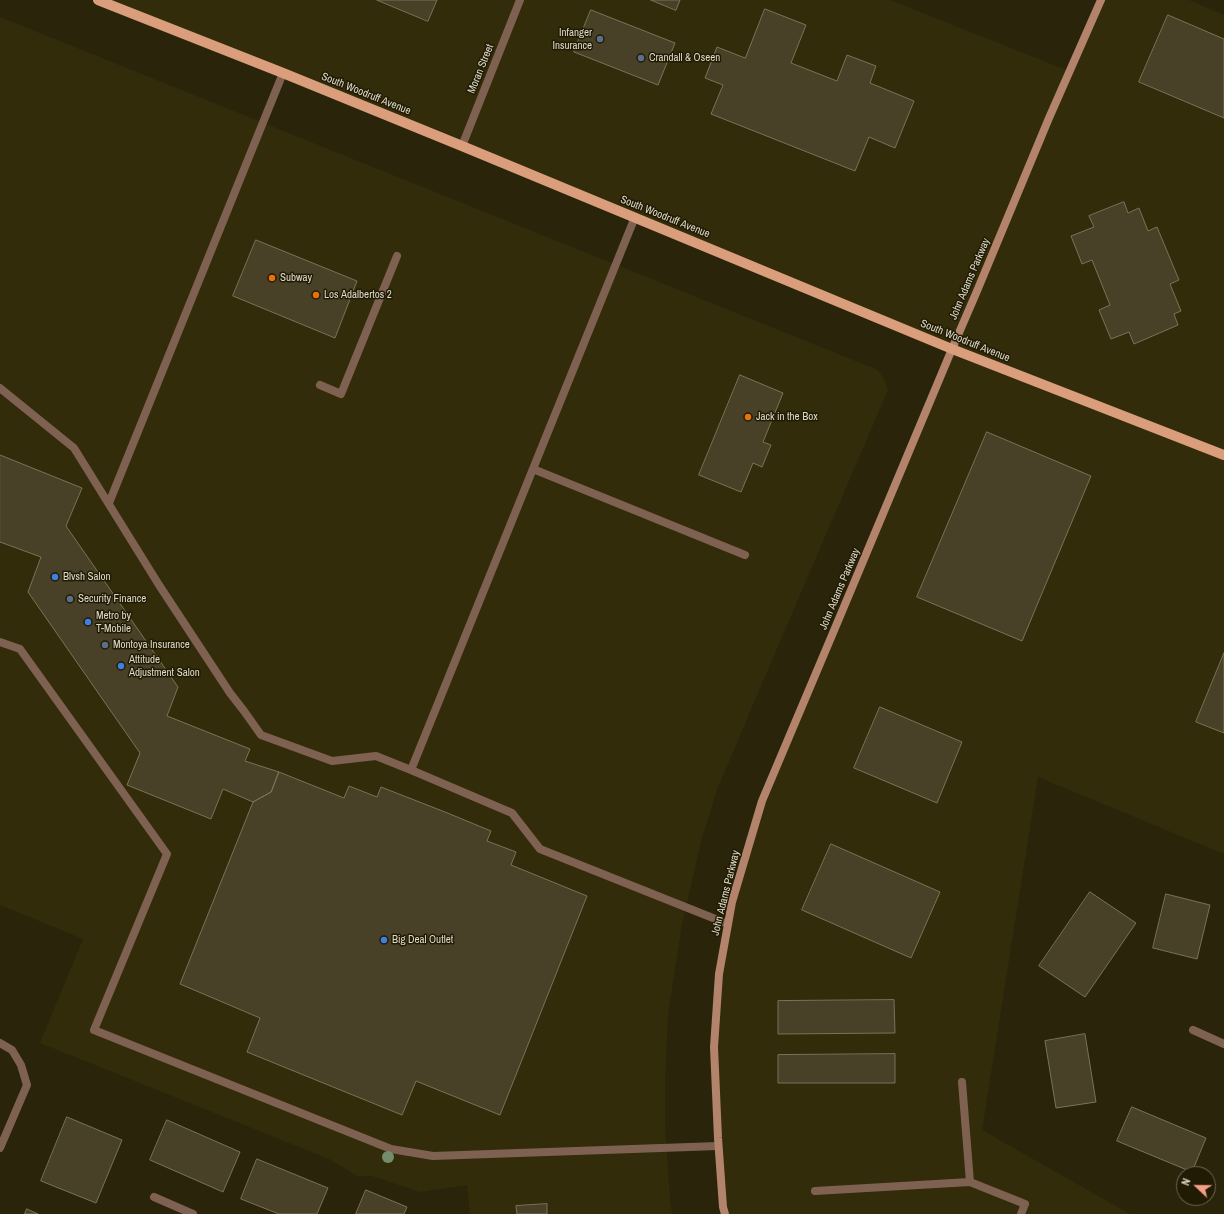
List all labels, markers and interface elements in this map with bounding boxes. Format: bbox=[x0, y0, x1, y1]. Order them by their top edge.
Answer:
place label: Infanger Insurance bbox=[552, 26, 592, 52]
marker: Infanger Insurance bbox=[595, 34, 605, 44]
street label: Moran Street bbox=[465, 42, 497, 96]
place label: Crandall & Oseen bbox=[649, 51, 720, 65]
marker: Crandall & Oseen bbox=[636, 53, 646, 63]
street label: South Woodruff Avenue bbox=[319, 70, 413, 118]
street label: South Woodruff Avenue bbox=[618, 193, 712, 241]
street label: John Adams Parkway bbox=[947, 236, 993, 322]
place label: Subway bbox=[280, 271, 312, 285]
marker: Subway bbox=[267, 273, 277, 283]
place label: Los Adalbertos 2 bbox=[324, 288, 392, 302]
marker: Los Adalbertos 2 bbox=[311, 290, 321, 300]
street label: South Woodruff Avenue bbox=[918, 317, 1012, 365]
place label: Jack in the Box bbox=[756, 410, 818, 424]
marker: Jack in the Box bbox=[743, 412, 753, 422]
street label: John Adams Parkway bbox=[817, 546, 863, 632]
place label: Blvsh Salon bbox=[63, 570, 111, 584]
marker: Blvsh Salon bbox=[50, 572, 60, 582]
place label: Security Finance bbox=[78, 592, 146, 606]
marker: Security Finance bbox=[65, 594, 75, 604]
place label: Metro by T-Mobile bbox=[96, 609, 131, 635]
marker: Metro by T-Mobile bbox=[83, 617, 93, 627]
place label: Montoya Insurance bbox=[113, 638, 190, 652]
marker: Montoya Insurance bbox=[100, 640, 110, 650]
place label: Attitude Adjustment Salon bbox=[129, 653, 200, 679]
marker: Attitude Adjustment Salon bbox=[116, 661, 126, 671]
street label: John Adams Parkway bbox=[709, 849, 743, 937]
place label: Big Deal Outlet bbox=[392, 933, 453, 947]
marker: Big Deal Outlet bbox=[379, 935, 389, 945]
north arrow bbox=[1176, 1166, 1216, 1206]
text: N bbox=[1178, 1176, 1194, 1188]

